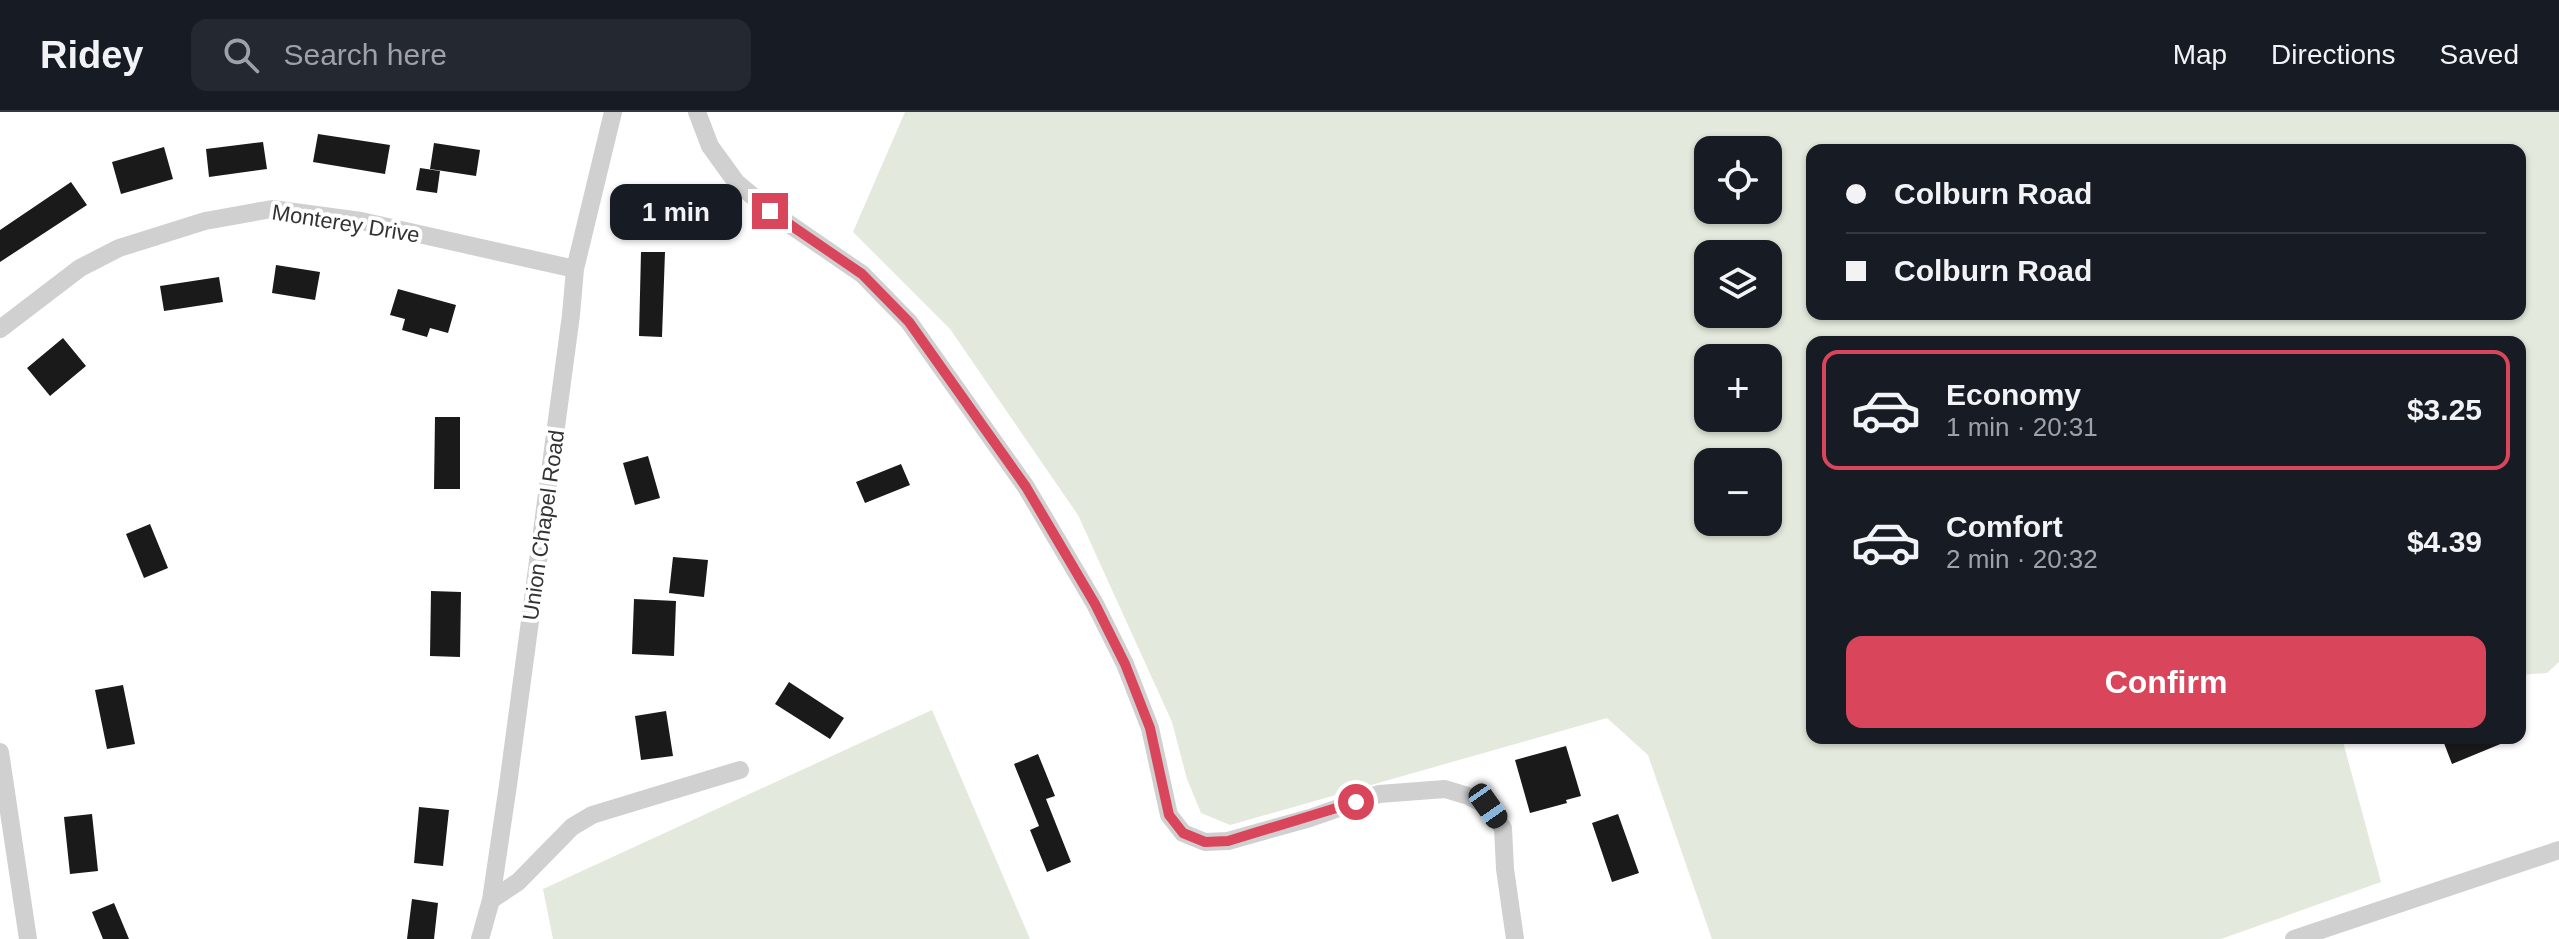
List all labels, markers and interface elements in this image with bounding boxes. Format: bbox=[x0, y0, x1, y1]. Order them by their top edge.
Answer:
search box bbox=[191, 19, 751, 91]
icon: search bbox=[219, 33, 263, 77]
text: Ridey bbox=[40, 34, 143, 76]
text: Search here bbox=[283, 38, 447, 71]
text: Map bbox=[2173, 39, 2227, 70]
text: Directions bbox=[2271, 39, 2396, 70]
text: Saved bbox=[2440, 39, 2519, 70]
map controls bbox=[1694, 136, 1782, 536]
button: locate bbox=[1694, 136, 1782, 224]
text: Colburn Road bbox=[1894, 177, 2092, 210]
callout: 1 min bbox=[610, 183, 742, 239]
route end bbox=[752, 193, 788, 229]
text: 1 min bbox=[642, 197, 710, 227]
street label: Monterey Drive bbox=[270, 199, 422, 248]
button: layers bbox=[1694, 240, 1782, 328]
text: Colburn Road bbox=[1894, 254, 2092, 287]
button: + bbox=[1694, 344, 1782, 432]
icon: car bbox=[1850, 374, 1922, 446]
text: Economy bbox=[1946, 378, 2081, 411]
text: $3.25 bbox=[2407, 393, 2482, 426]
text: 1 min · 20:31 bbox=[1946, 412, 2098, 442]
street label: Union Chapel Road bbox=[518, 428, 569, 622]
button: − bbox=[1694, 448, 1782, 536]
icon: car bbox=[1850, 506, 1922, 578]
text: Comfort bbox=[1946, 510, 2063, 543]
text: $4.39 bbox=[2407, 525, 2482, 558]
text: 2 min · 20:32 bbox=[1946, 544, 2098, 574]
button: Confirm bbox=[1846, 636, 2486, 728]
car bbox=[1464, 779, 1512, 833]
route start bbox=[1338, 784, 1374, 820]

